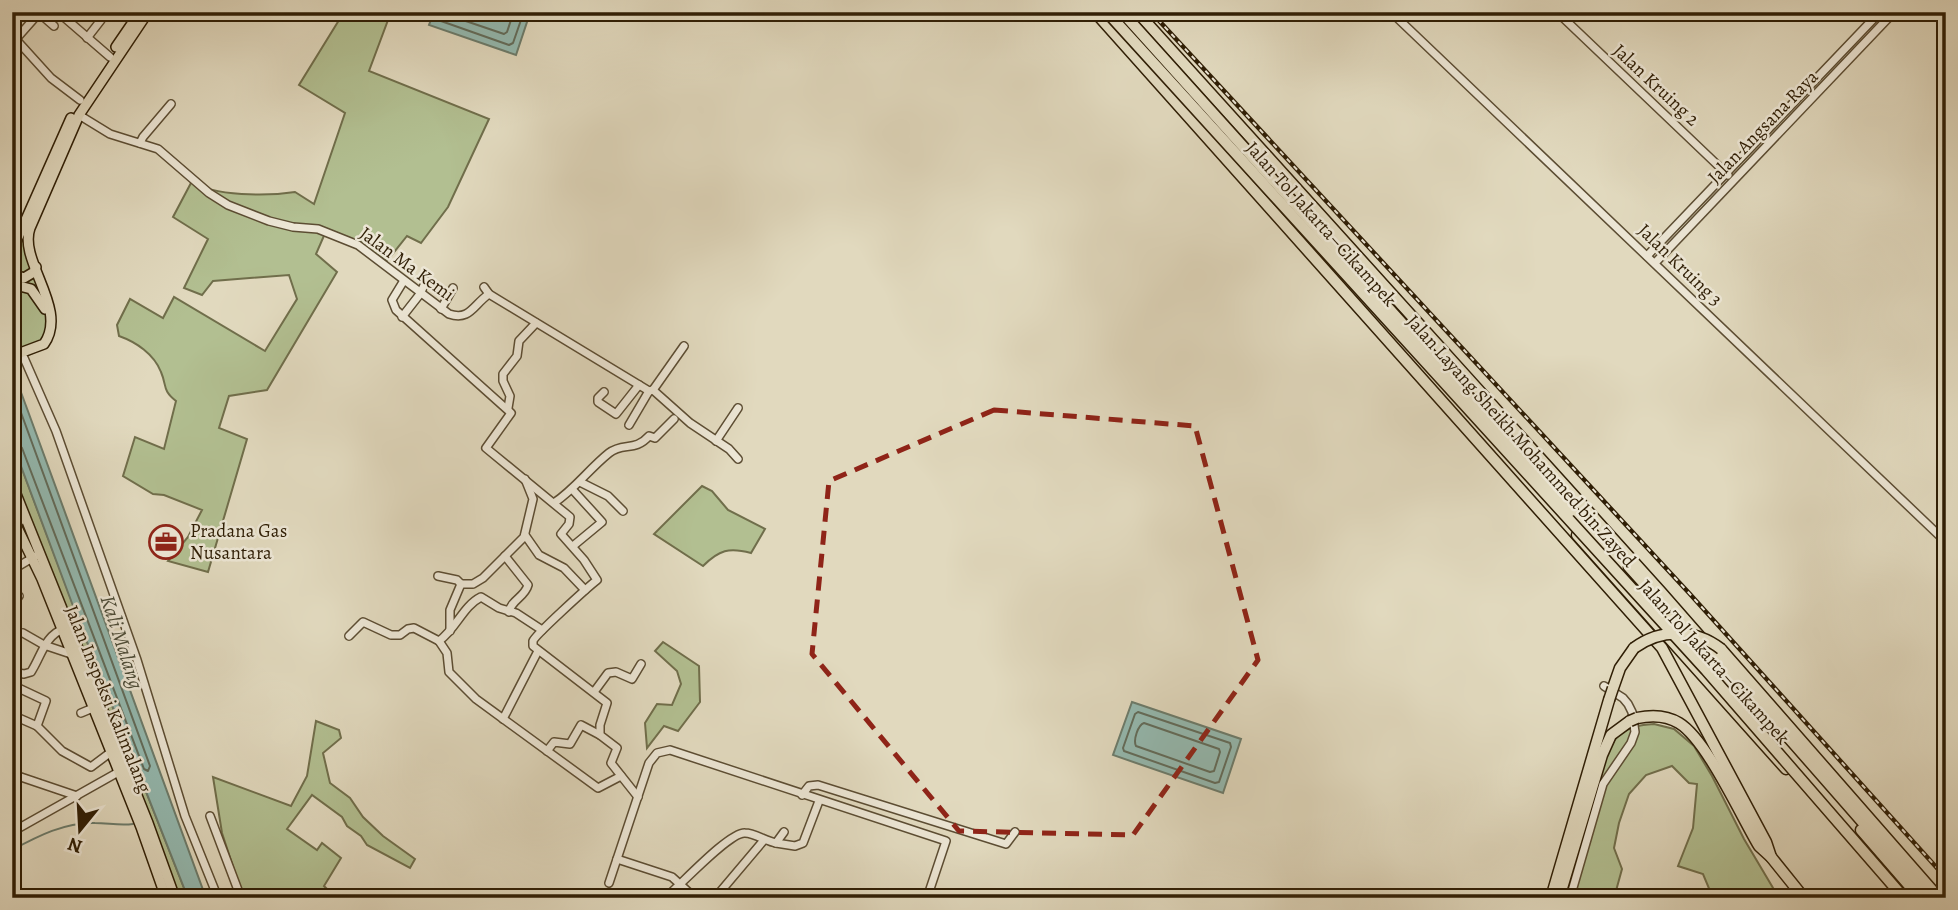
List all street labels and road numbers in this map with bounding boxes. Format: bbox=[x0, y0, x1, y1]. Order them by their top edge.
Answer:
street label: Jalan Kruing 2 bbox=[1607, 38, 1705, 132]
street label: Jalan Angsana Raya bbox=[1702, 64, 1824, 190]
street label: Jalan Tol Jakarta–Cikampek bbox=[1240, 136, 1403, 313]
street label: Jalan Kruing 3 bbox=[1632, 218, 1728, 312]
street label: Jalan Ma Kemi bbox=[354, 221, 460, 307]
street label: Jalan Layang Sheikh Mohammed bin Zayed bbox=[1400, 309, 1642, 574]
street label: Jalan Tol Jakarta–Cikampek bbox=[1633, 574, 1796, 751]
street label: Jalan Inspeksi Kalimalang bbox=[58, 601, 158, 797]

